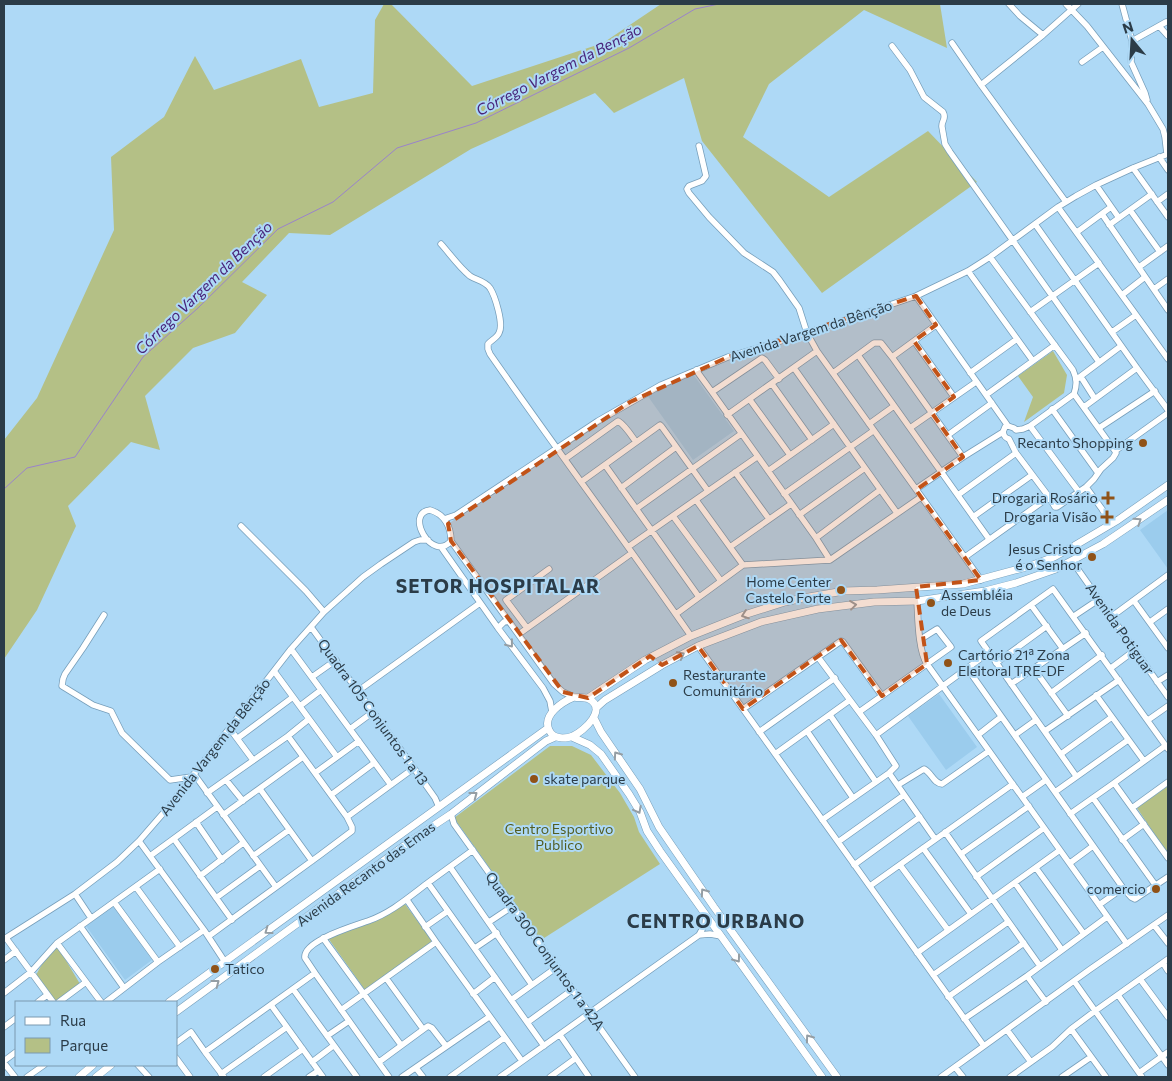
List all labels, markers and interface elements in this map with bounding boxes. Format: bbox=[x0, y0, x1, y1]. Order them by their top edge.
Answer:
north arrow bbox=[1107, 15, 1157, 65]
text: N bbox=[1120, 17, 1135, 37]
water label: Córrego Vargem da Benção bbox=[473, 19, 644, 119]
water label: Córrego Vargem da Benção bbox=[131, 217, 276, 358]
street label: Avenida Vargem da Bênção bbox=[727, 296, 894, 365]
place label: Recanto Shopping bbox=[1017, 434, 1133, 451]
marker: Recanto Shopping bbox=[1137, 437, 1149, 449]
place label: Drogaria Rosário bbox=[992, 489, 1098, 506]
marker: Drogaria Rosário bbox=[1102, 492, 1114, 504]
place label: Drogaria Visão bbox=[1004, 508, 1097, 525]
marker: Drogaria Visão bbox=[1101, 511, 1113, 523]
one-way arrow bbox=[1132, 518, 1142, 527]
place label: Jesus Cristo é o Senhor bbox=[1008, 540, 1082, 573]
marker: Jesus Cristo é o Senhor bbox=[1086, 551, 1098, 563]
place label: Home Center Castelo Forte bbox=[745, 573, 831, 606]
district label: SETOR HOSPITALAR bbox=[396, 574, 600, 597]
street label: Avenida Potiguar bbox=[1083, 580, 1158, 678]
marker: Home Center Castelo Forte bbox=[835, 584, 847, 596]
place label: Assembléia de Deus bbox=[941, 586, 1013, 619]
marker: Assembléia de Deus bbox=[925, 597, 937, 609]
one-way arrow bbox=[849, 600, 857, 611]
one-way arrow bbox=[741, 609, 750, 619]
street label: Quadra 105 Conjuntos 1 a 13 bbox=[315, 635, 432, 788]
one-way arrow bbox=[504, 638, 513, 648]
place label: Cartório 21ª Zona Eleitoral TRE-DF bbox=[958, 646, 1070, 679]
one-way arrow bbox=[676, 651, 685, 661]
marker: Cartório 21ª Zona Eleitoral TRE-DF bbox=[942, 657, 954, 669]
place label: Restarurante Comunitário bbox=[683, 666, 766, 699]
street label: Avenida Vargem da Bênção bbox=[156, 675, 274, 819]
marker: Restarurante Comunitário bbox=[667, 677, 679, 689]
one-way arrow bbox=[614, 751, 623, 761]
place label: skate parque bbox=[544, 770, 625, 787]
marker: skate parque bbox=[528, 773, 540, 785]
one-way arrow bbox=[469, 792, 478, 801]
one-way arrow bbox=[632, 804, 642, 813]
street label: Avenida Recanto das Emas bbox=[293, 818, 438, 930]
park label: Centro Esportivo Publico bbox=[505, 820, 613, 853]
street label: Quadra 300 Conjuntos 1 a 42A bbox=[482, 868, 609, 1033]
place label: comercio bbox=[1087, 880, 1146, 897]
marker: comercio bbox=[1150, 883, 1162, 895]
one-way arrow bbox=[701, 888, 710, 897]
district label: CENTRO URBANO bbox=[627, 909, 805, 932]
one-way arrow bbox=[264, 925, 274, 934]
one-way arrow bbox=[732, 953, 740, 962]
place label: Tatico bbox=[225, 960, 265, 977]
marker: Tatico bbox=[209, 963, 221, 975]
one-way arrow bbox=[210, 981, 219, 989]
legend bbox=[15, 1001, 178, 1066]
text: Rua bbox=[60, 1011, 86, 1029]
one-way arrow bbox=[806, 1034, 815, 1044]
text: Parque bbox=[60, 1036, 108, 1054]

